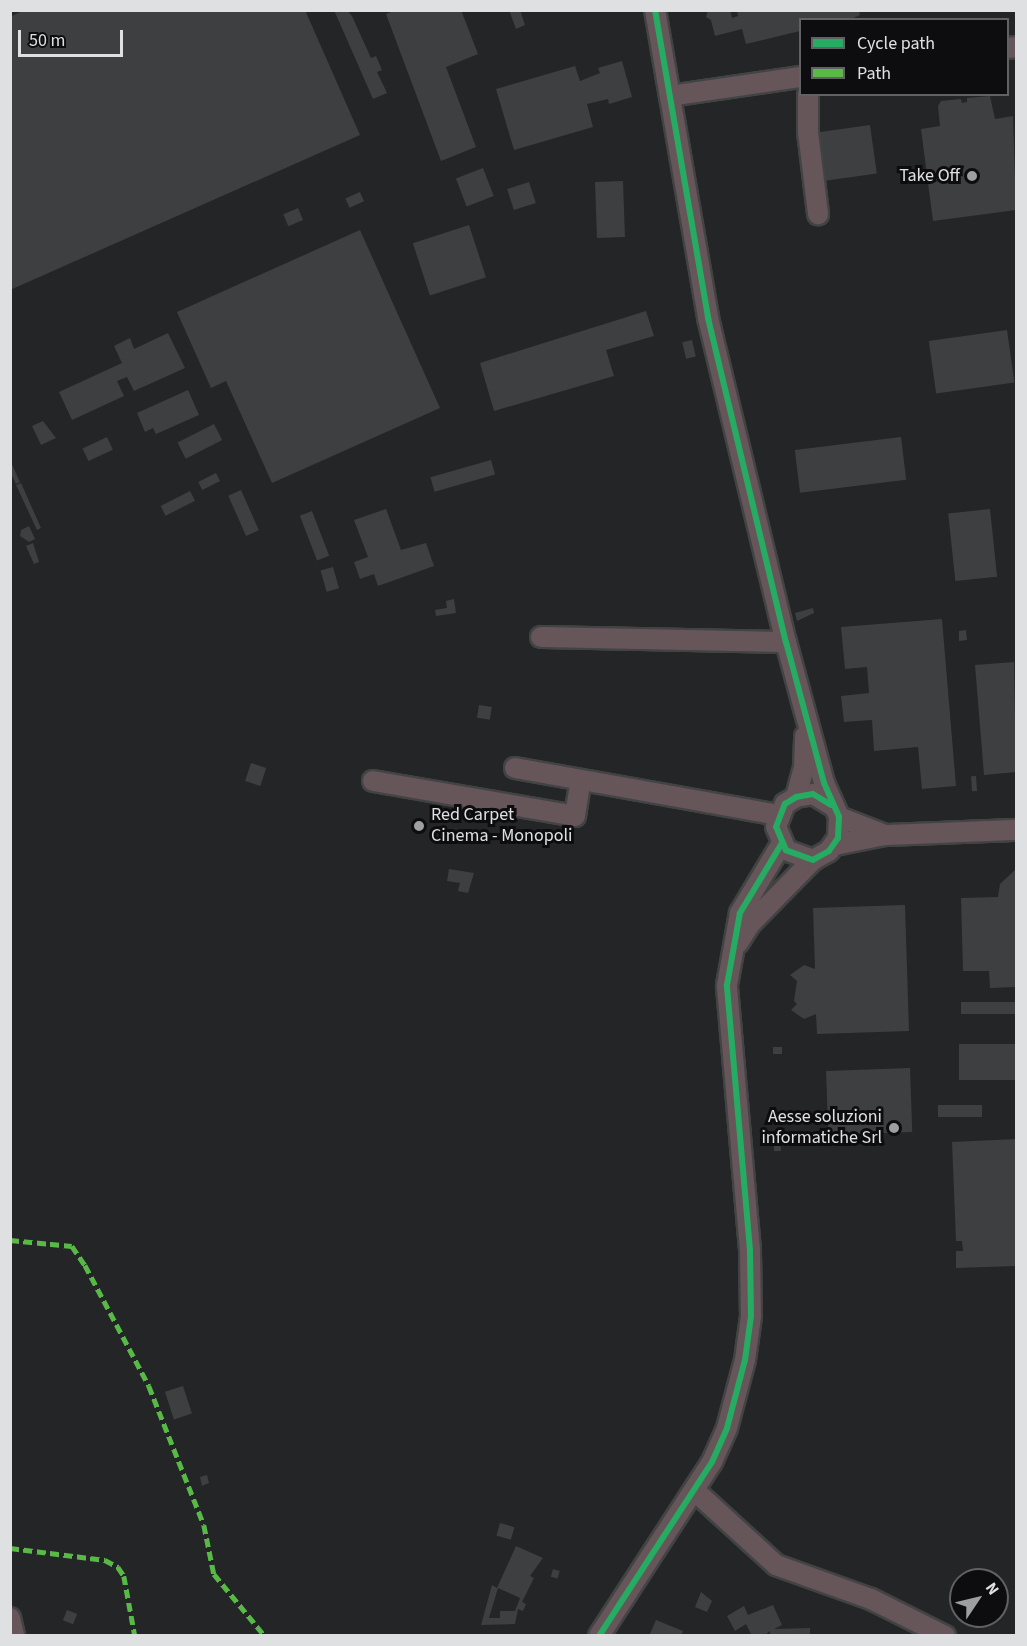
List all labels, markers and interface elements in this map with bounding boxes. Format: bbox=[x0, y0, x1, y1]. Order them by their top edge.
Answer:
scale bar bbox=[21, 18, 126, 56]
legend bbox=[799, 18, 1009, 96]
text: 50 m bbox=[29, 28, 65, 53]
text: Cycle path bbox=[857, 31, 935, 56]
text: Path bbox=[857, 61, 891, 86]
place label: Take Off bbox=[899, 165, 960, 187]
marker: Take Off bbox=[965, 169, 979, 183]
place label: Red Carpet Cinema - Monopoli bbox=[431, 805, 572, 848]
marker: Red Carpet Cinema - Monopoli bbox=[412, 819, 426, 833]
place label: Aesse soluzioni informatiche Srl bbox=[761, 1107, 882, 1150]
marker: Aesse soluzioni informatiche Srl bbox=[887, 1121, 901, 1135]
north arrow bbox=[949, 1568, 1009, 1628]
text: N bbox=[980, 1578, 1004, 1599]

